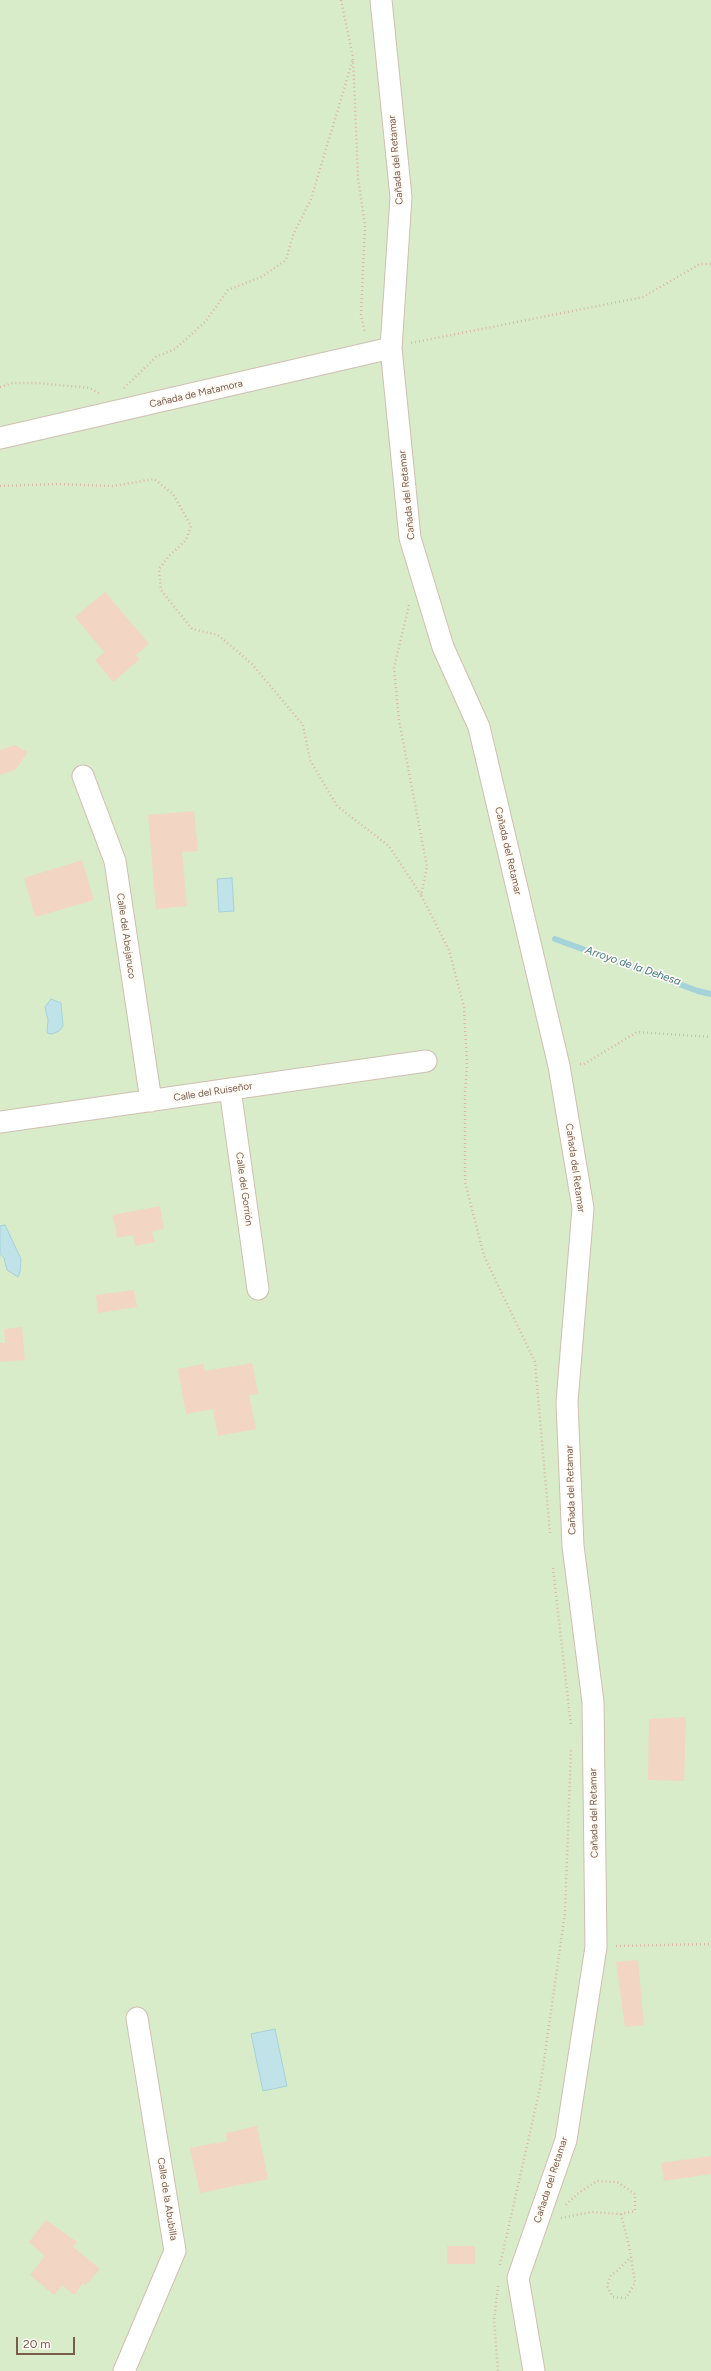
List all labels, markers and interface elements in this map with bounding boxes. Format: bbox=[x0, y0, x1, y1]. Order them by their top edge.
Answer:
street label: Cañada del Retamar bbox=[386, 115, 406, 205]
street label: Cañada de Matamora bbox=[148, 377, 244, 411]
street label: Cañada del Retamar bbox=[396, 450, 418, 540]
street label: Cañada del Retamar bbox=[492, 806, 524, 896]
street label: Calle del Abejaruco bbox=[114, 892, 138, 980]
water label: Arroyo de la Dehesa bbox=[584, 943, 682, 989]
street label: Calle del Ruiseñor bbox=[173, 1080, 253, 1104]
street label: Cañada del Retamar bbox=[563, 1123, 587, 1213]
street label: Calle del Gorrión bbox=[233, 1151, 255, 1227]
street label: Cañada del Retamar bbox=[563, 1445, 579, 1535]
street label: Cañada del Retamar bbox=[587, 1768, 601, 1858]
street label: Cañada del Retamar bbox=[531, 2135, 571, 2225]
street label: Calle de la Abubilla bbox=[154, 2157, 180, 2241]
scale bar bbox=[18, 2329, 77, 2355]
text: 20 m bbox=[23, 2337, 51, 2351]

